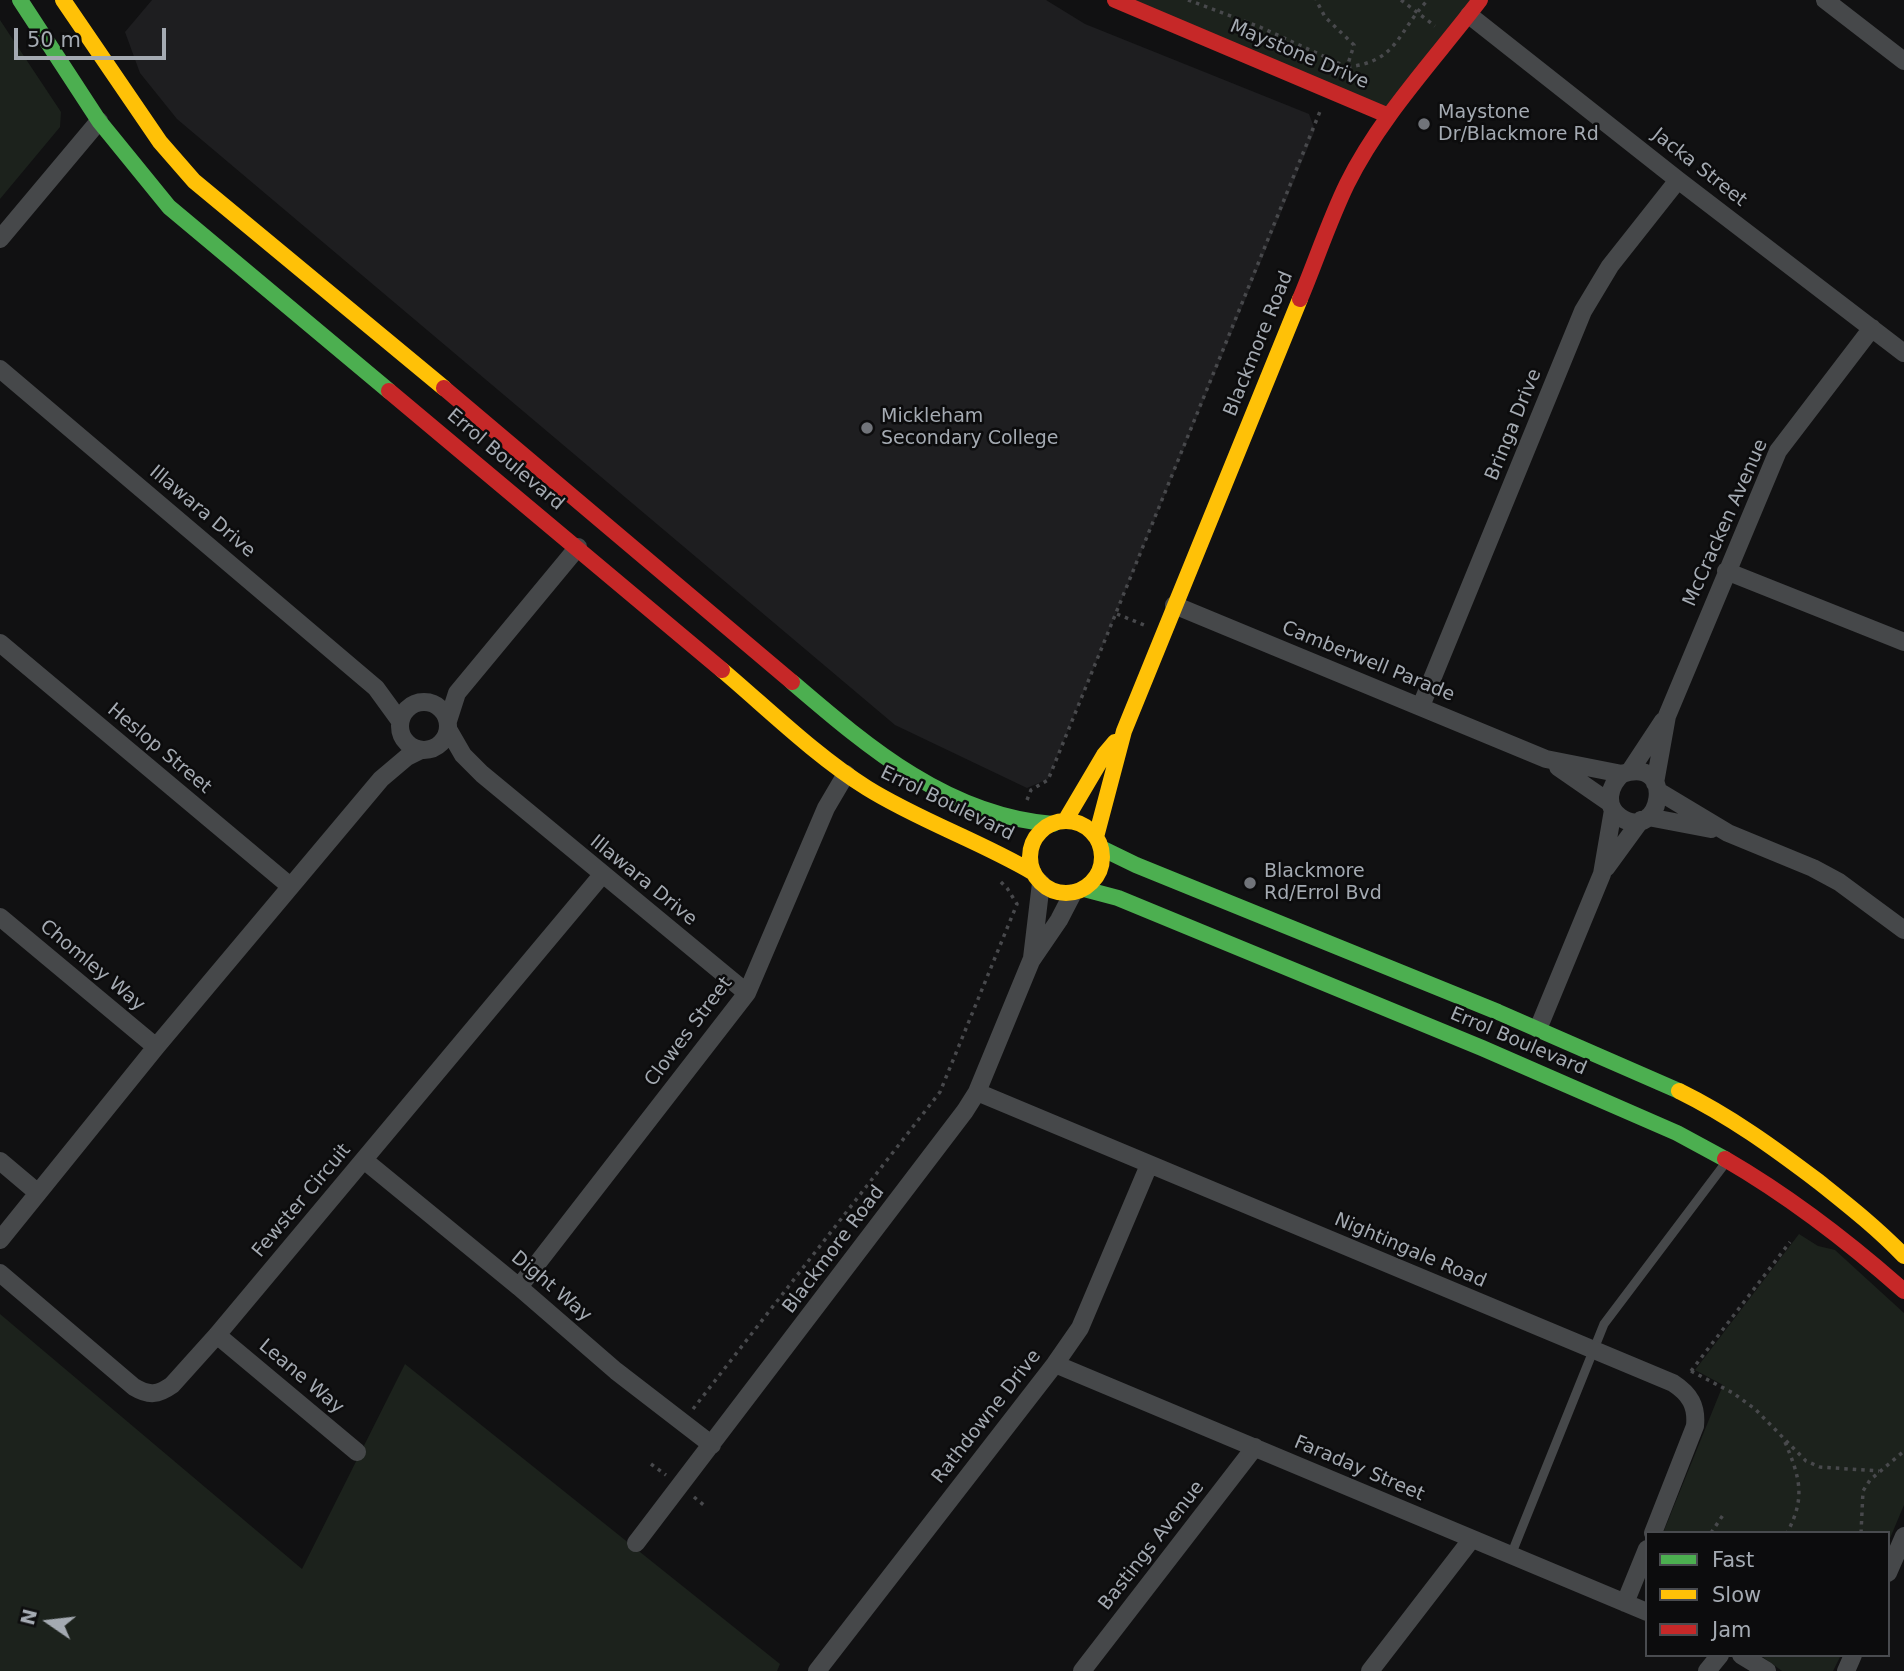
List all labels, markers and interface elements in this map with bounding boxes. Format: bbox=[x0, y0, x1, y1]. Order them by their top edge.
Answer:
scale bar bbox=[18, 14, 170, 58]
street label: Maystone Drive bbox=[1226, 15, 1372, 95]
text: 50 m bbox=[27, 28, 81, 52]
place label: Maystone Dr/Blackmore Rd bbox=[1438, 102, 1599, 146]
marker: Maystone Dr/Blackmore Rd bbox=[1416, 116, 1432, 132]
street label: Jacka Street bbox=[1647, 124, 1751, 212]
street label: Blackmore Road bbox=[1220, 268, 1298, 420]
street label: Bringa Drive bbox=[1481, 366, 1547, 484]
street label: Errol Boulevard bbox=[442, 404, 568, 516]
place label: Mickleham Secondary College bbox=[881, 406, 1059, 450]
marker: Mickleham Secondary College bbox=[859, 420, 875, 436]
street label: McCracken Avenue bbox=[1679, 436, 1773, 610]
street label: Illawara Drive bbox=[144, 461, 260, 563]
street label: Camberwell Parade bbox=[1278, 617, 1458, 707]
street label: Heslop Street bbox=[102, 699, 216, 799]
street label: Errol Boulevard bbox=[876, 762, 1018, 846]
street label: Illawara Drive bbox=[585, 831, 701, 931]
place label: Blackmore Rd/Errol Bvd bbox=[1264, 861, 1382, 905]
marker: Blackmore Rd/Errol Bvd bbox=[1242, 875, 1258, 891]
street label: Chomley Way bbox=[35, 915, 149, 1017]
street label: Clowes Street bbox=[640, 973, 738, 1091]
street label: Errol Boulevard bbox=[1446, 1003, 1590, 1081]
street label: Fewster Circuit bbox=[248, 1140, 356, 1262]
street label: Blackmore Road bbox=[778, 1182, 890, 1318]
street label: Nightingale Road bbox=[1331, 1209, 1489, 1293]
street label: Dight Way bbox=[506, 1247, 596, 1327]
street label: Leane Way bbox=[254, 1335, 348, 1419]
street label: Rathdowne Drive bbox=[928, 1346, 1046, 1488]
street label: Faraday Street bbox=[1291, 1431, 1427, 1507]
street label: Bastings Avenue bbox=[1094, 1477, 1210, 1615]
legend bbox=[1645, 1531, 1890, 1657]
text: Fast bbox=[1712, 1548, 1754, 1572]
text: Slow bbox=[1712, 1583, 1761, 1607]
north arrow bbox=[14, 1587, 84, 1657]
text: N bbox=[16, 1607, 41, 1627]
text: Jam bbox=[1712, 1618, 1752, 1642]

